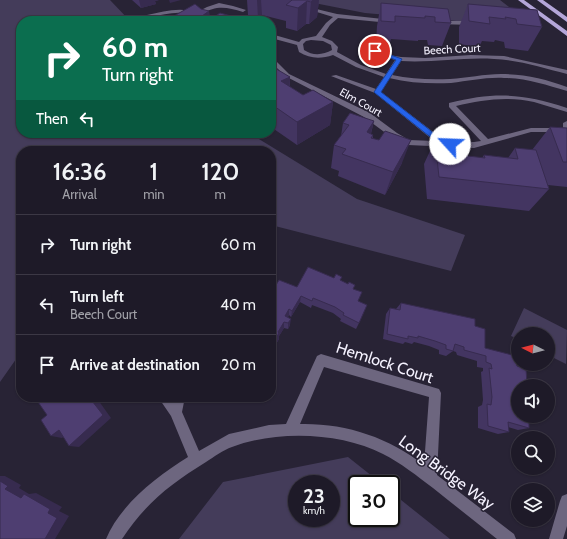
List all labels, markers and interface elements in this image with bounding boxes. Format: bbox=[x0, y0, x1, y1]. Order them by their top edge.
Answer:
text: 60 m bbox=[102, 30, 168, 64]
icon: right bbox=[36, 32, 88, 84]
pin bbox=[358, 34, 392, 68]
icon: arrive bbox=[364, 40, 386, 62]
street label: Beech Court bbox=[423, 41, 481, 57]
text: Turn right bbox=[102, 64, 173, 86]
street label: Elm Court bbox=[337, 85, 385, 120]
icon: left bbox=[76, 108, 98, 130]
text: Then bbox=[36, 110, 68, 128]
position arrow bbox=[429, 123, 471, 165]
text: 16:36 bbox=[53, 157, 106, 186]
text: 1 bbox=[150, 157, 158, 186]
text: 120 bbox=[201, 157, 239, 186]
text: Arrival bbox=[62, 186, 97, 202]
text: min bbox=[143, 186, 165, 202]
text: m bbox=[215, 186, 226, 202]
icon: right bbox=[36, 234, 58, 256]
text: Turn right bbox=[70, 236, 131, 254]
text: 60 m bbox=[220, 236, 256, 254]
text: Turn left bbox=[70, 288, 124, 306]
icon: left bbox=[36, 294, 58, 316]
text: 40 m bbox=[220, 296, 256, 314]
text: Beech Court bbox=[70, 306, 137, 322]
north arrow bbox=[511, 327, 555, 371]
map controls bbox=[511, 327, 555, 527]
street label: Hemlock Court bbox=[334, 338, 436, 387]
icon: arrive bbox=[36, 354, 58, 376]
text: Arrive at destination bbox=[70, 356, 200, 374]
text: 20 m bbox=[221, 356, 256, 374]
button: sound bbox=[511, 379, 555, 423]
street label: Long Bridge Way bbox=[395, 431, 498, 513]
button: search bbox=[511, 431, 555, 475]
speed limit sign: 30 bbox=[348, 475, 400, 527]
button: layers bbox=[511, 483, 555, 527]
text: 23 bbox=[303, 484, 325, 508]
text: km/h bbox=[303, 504, 325, 517]

